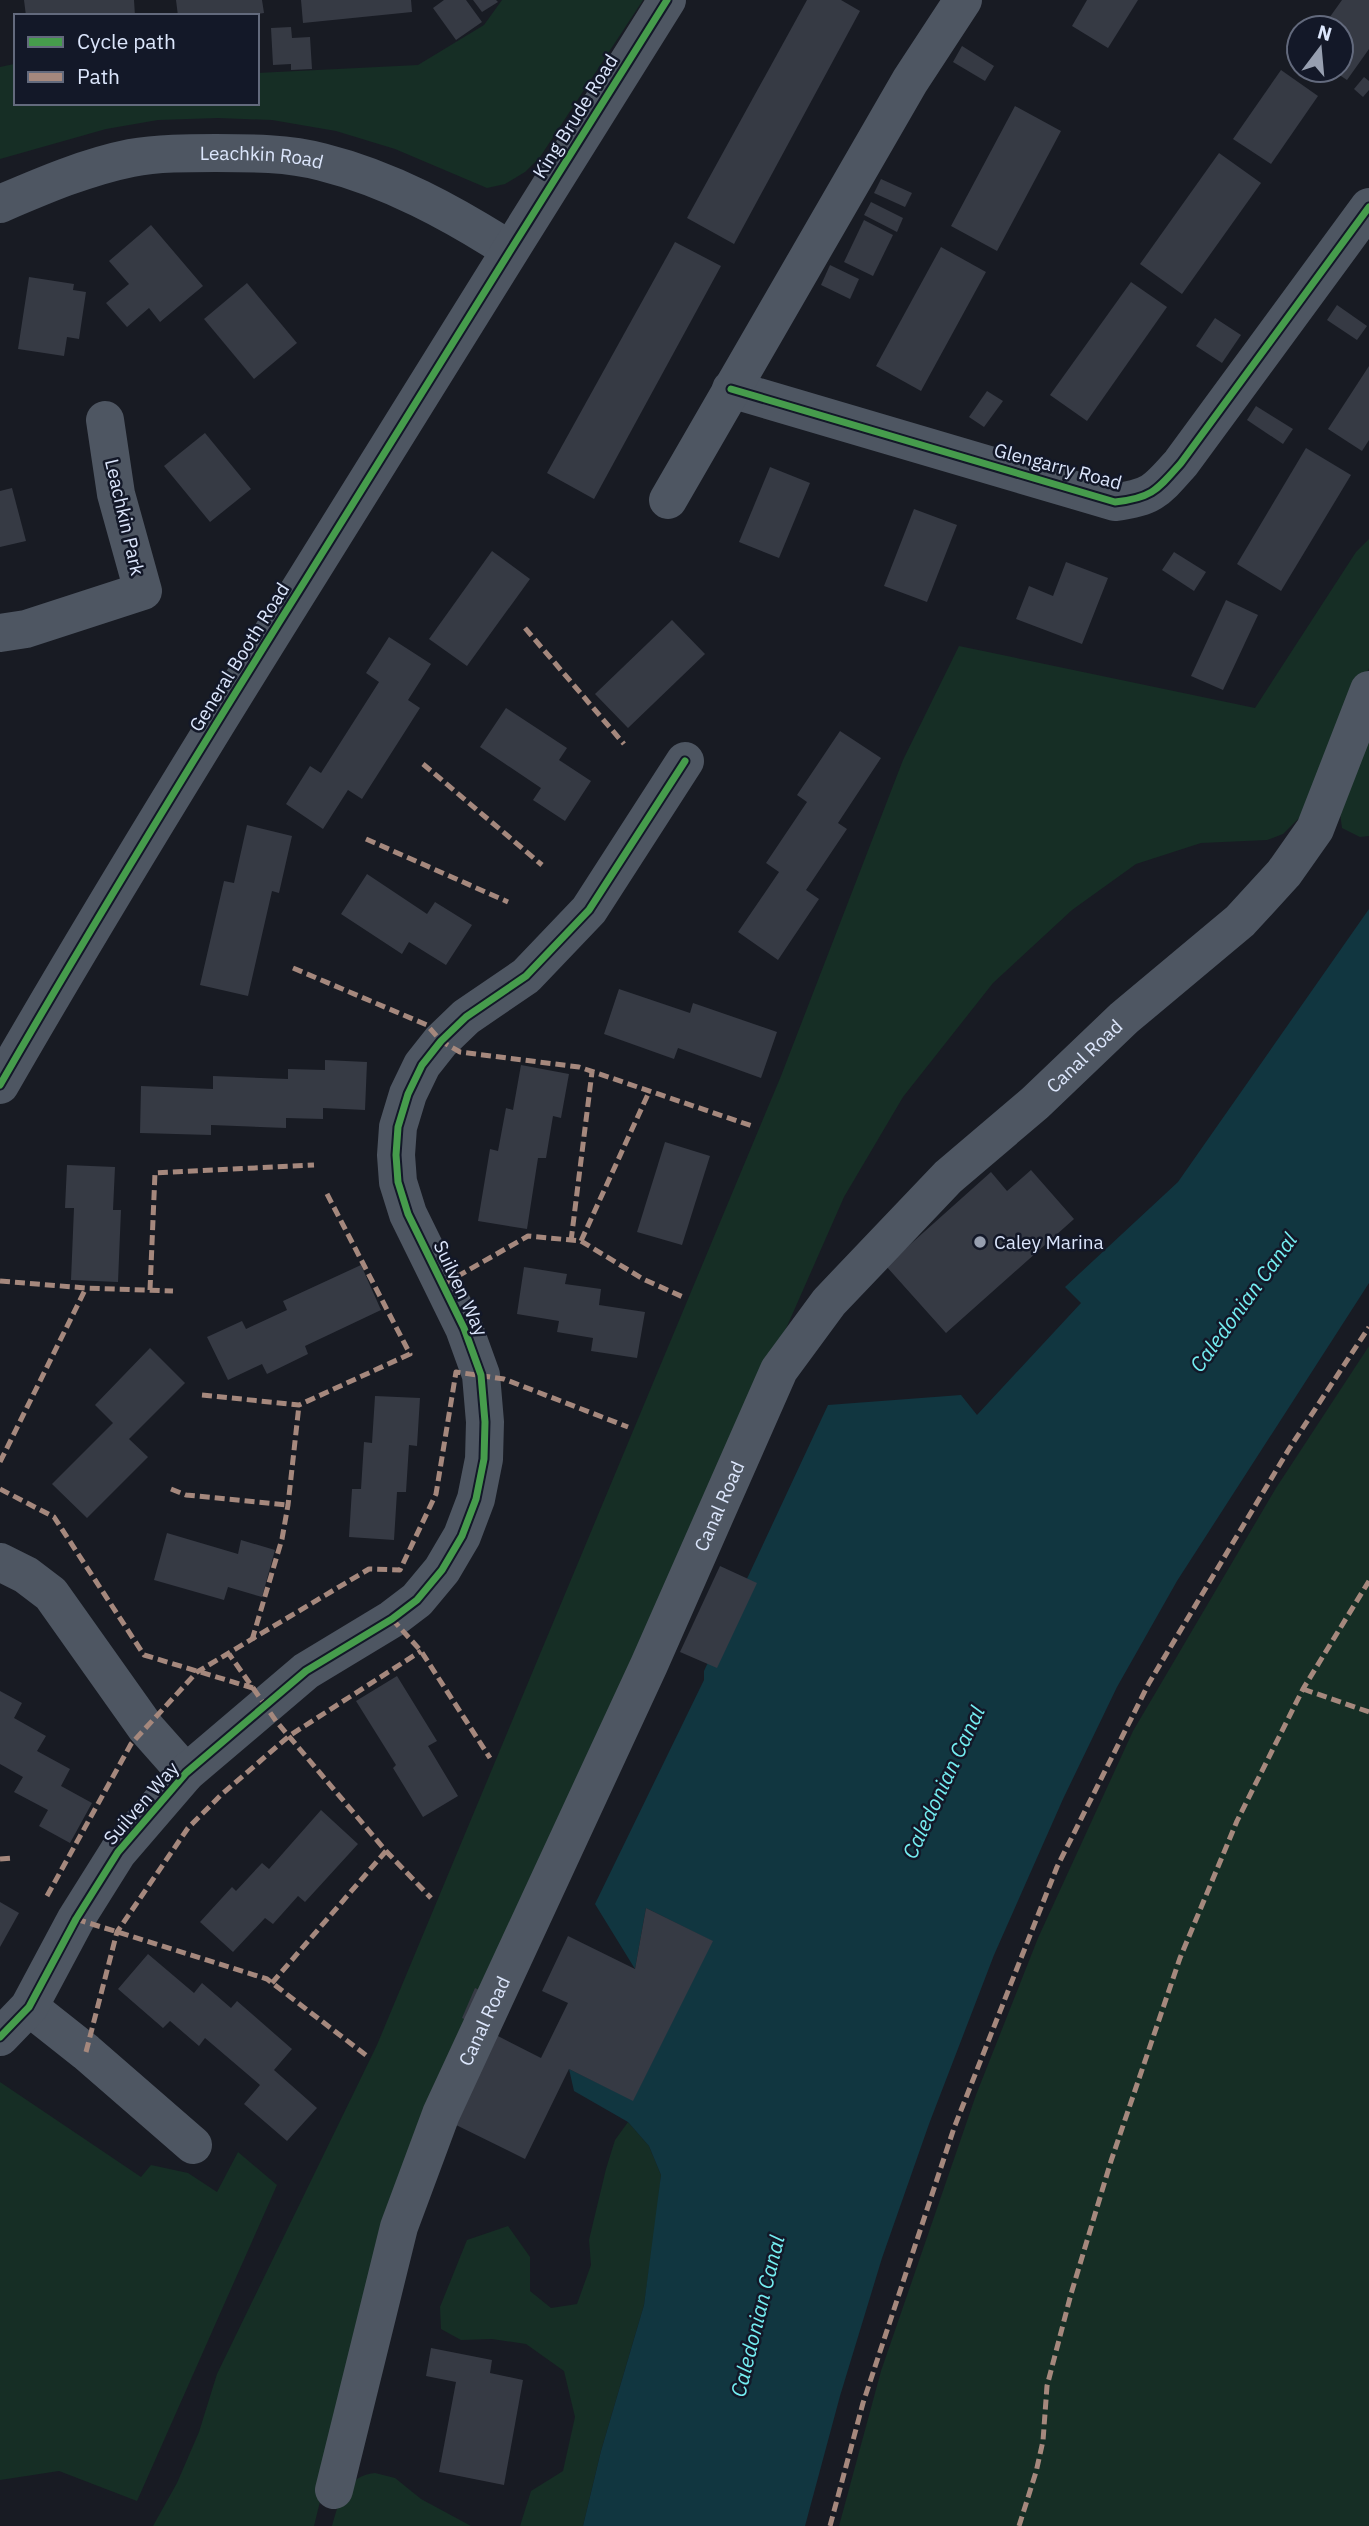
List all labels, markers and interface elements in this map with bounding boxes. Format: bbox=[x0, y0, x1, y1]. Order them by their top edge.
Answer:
legend bbox=[14, 14, 259, 105]
north arrow bbox=[1285, 14, 1355, 84]
text: N bbox=[1315, 19, 1335, 46]
text: Cycle path bbox=[77, 27, 176, 55]
street label: King Brude Road bbox=[527, 49, 623, 183]
text: Path bbox=[77, 62, 120, 90]
street label: Leachkin Road bbox=[200, 141, 326, 174]
street label: Glengarry Road bbox=[991, 437, 1125, 495]
street label: Leachkin Park bbox=[100, 456, 150, 578]
street label: General Booth Road bbox=[184, 578, 294, 736]
street label: Canal Road bbox=[1041, 1014, 1127, 1098]
water label: Caledonian Canal bbox=[1183, 1226, 1303, 1377]
place label: Caley Marina bbox=[994, 1230, 1104, 1254]
marker: Caley Marina bbox=[972, 1234, 988, 1250]
street label: Suilven Way bbox=[428, 1236, 494, 1340]
street label: Canal Road bbox=[689, 1457, 749, 1555]
water label: Caledonian Canal bbox=[895, 1701, 991, 1863]
street label: Suilven Way bbox=[98, 1756, 184, 1850]
street label: Canal Road bbox=[453, 1972, 515, 2070]
water label: Caledonian Canal bbox=[723, 2232, 791, 2400]

